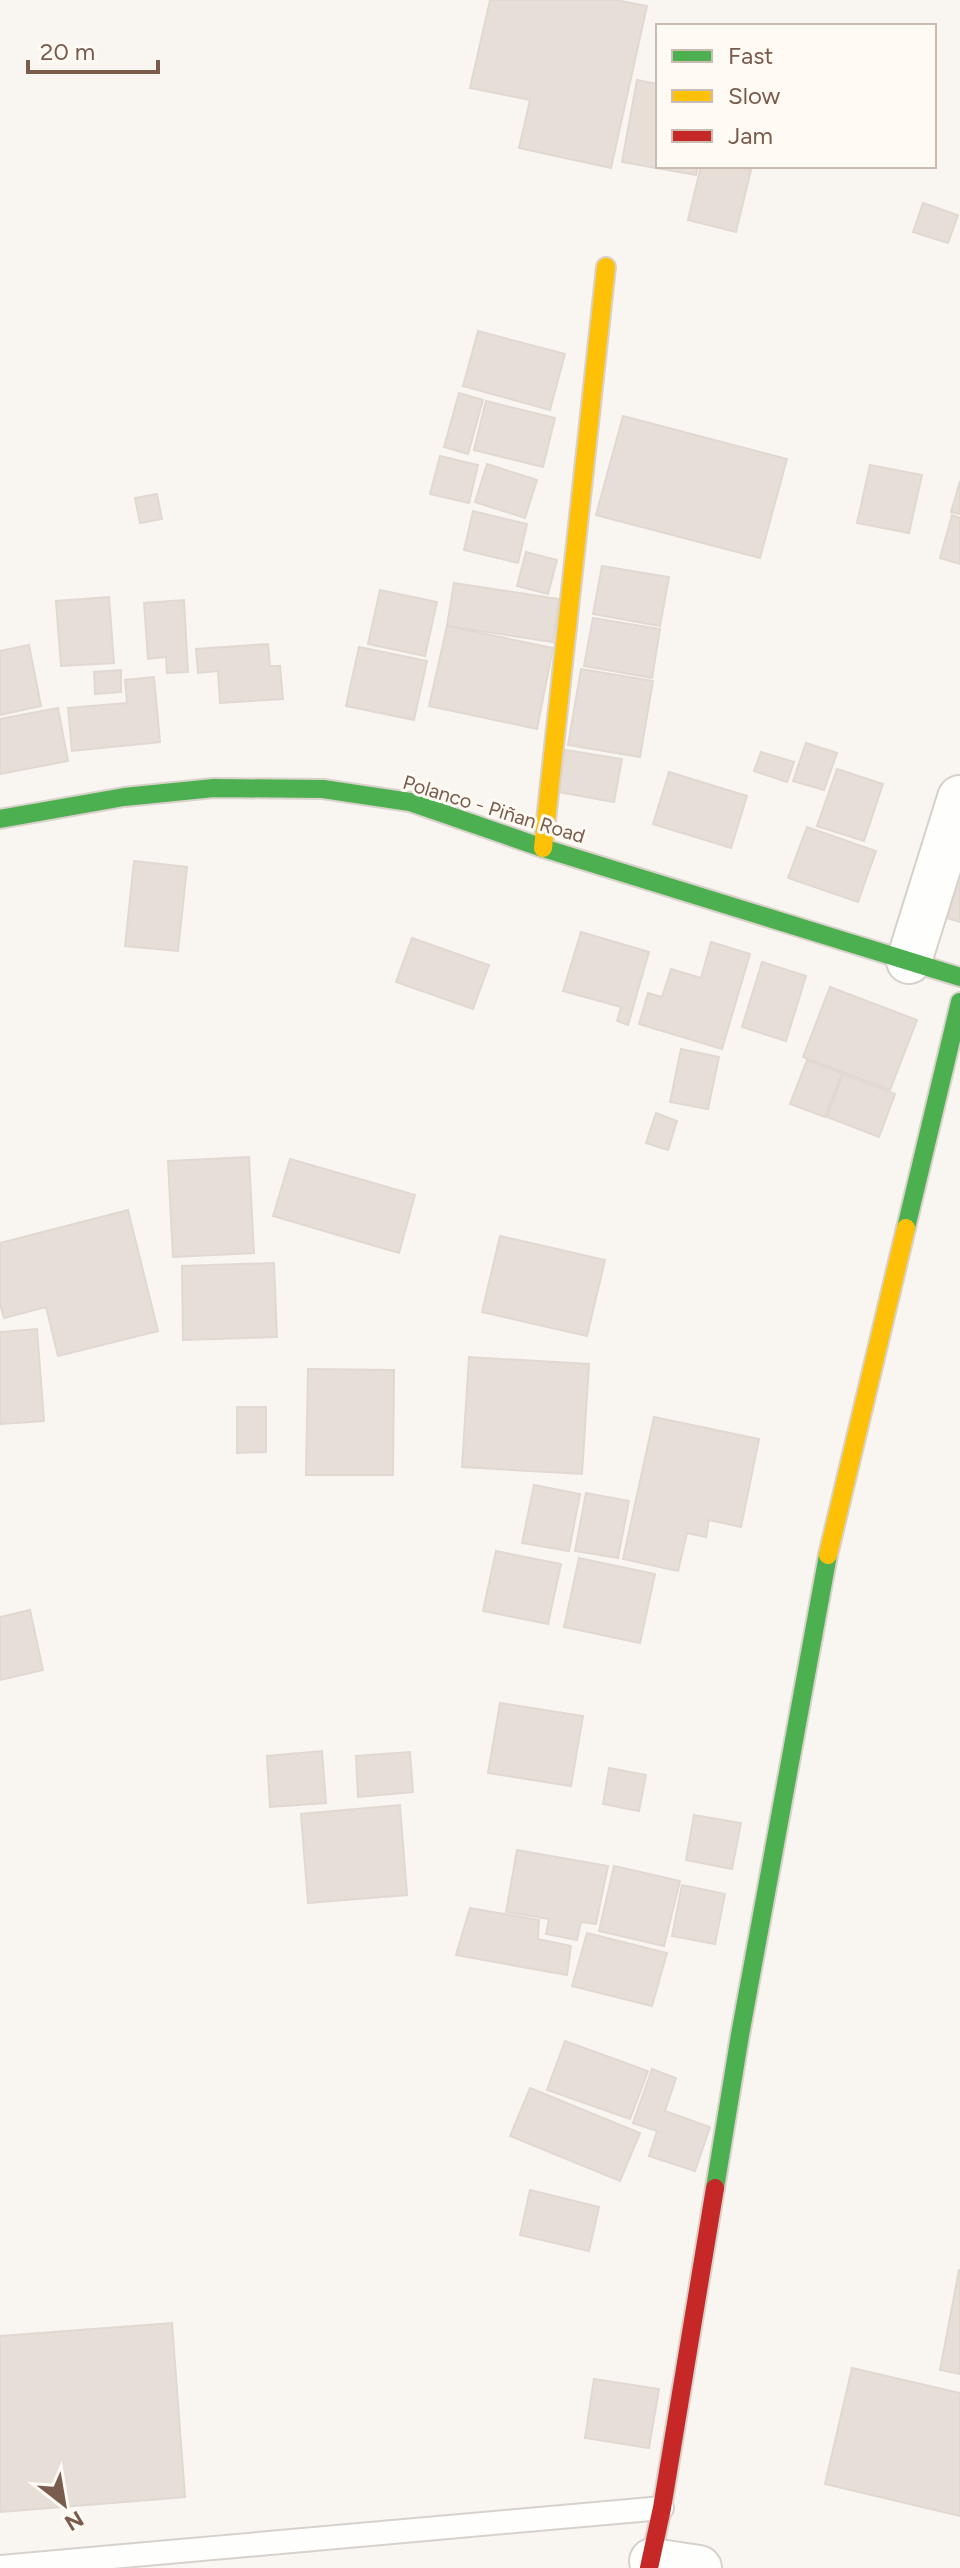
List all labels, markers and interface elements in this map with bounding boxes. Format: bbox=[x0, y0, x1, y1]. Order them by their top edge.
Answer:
scale bar bbox=[28, 24, 158, 74]
legend bbox=[656, 24, 936, 168]
text: 20 m bbox=[40, 37, 95, 66]
text: Fast bbox=[728, 41, 773, 70]
text: Slow bbox=[728, 81, 781, 110]
text: Jam bbox=[728, 121, 773, 150]
street label: Polanco - Piñan Road bbox=[400, 770, 588, 848]
north arrow bbox=[24, 2464, 104, 2544]
text: N bbox=[60, 2505, 88, 2537]

